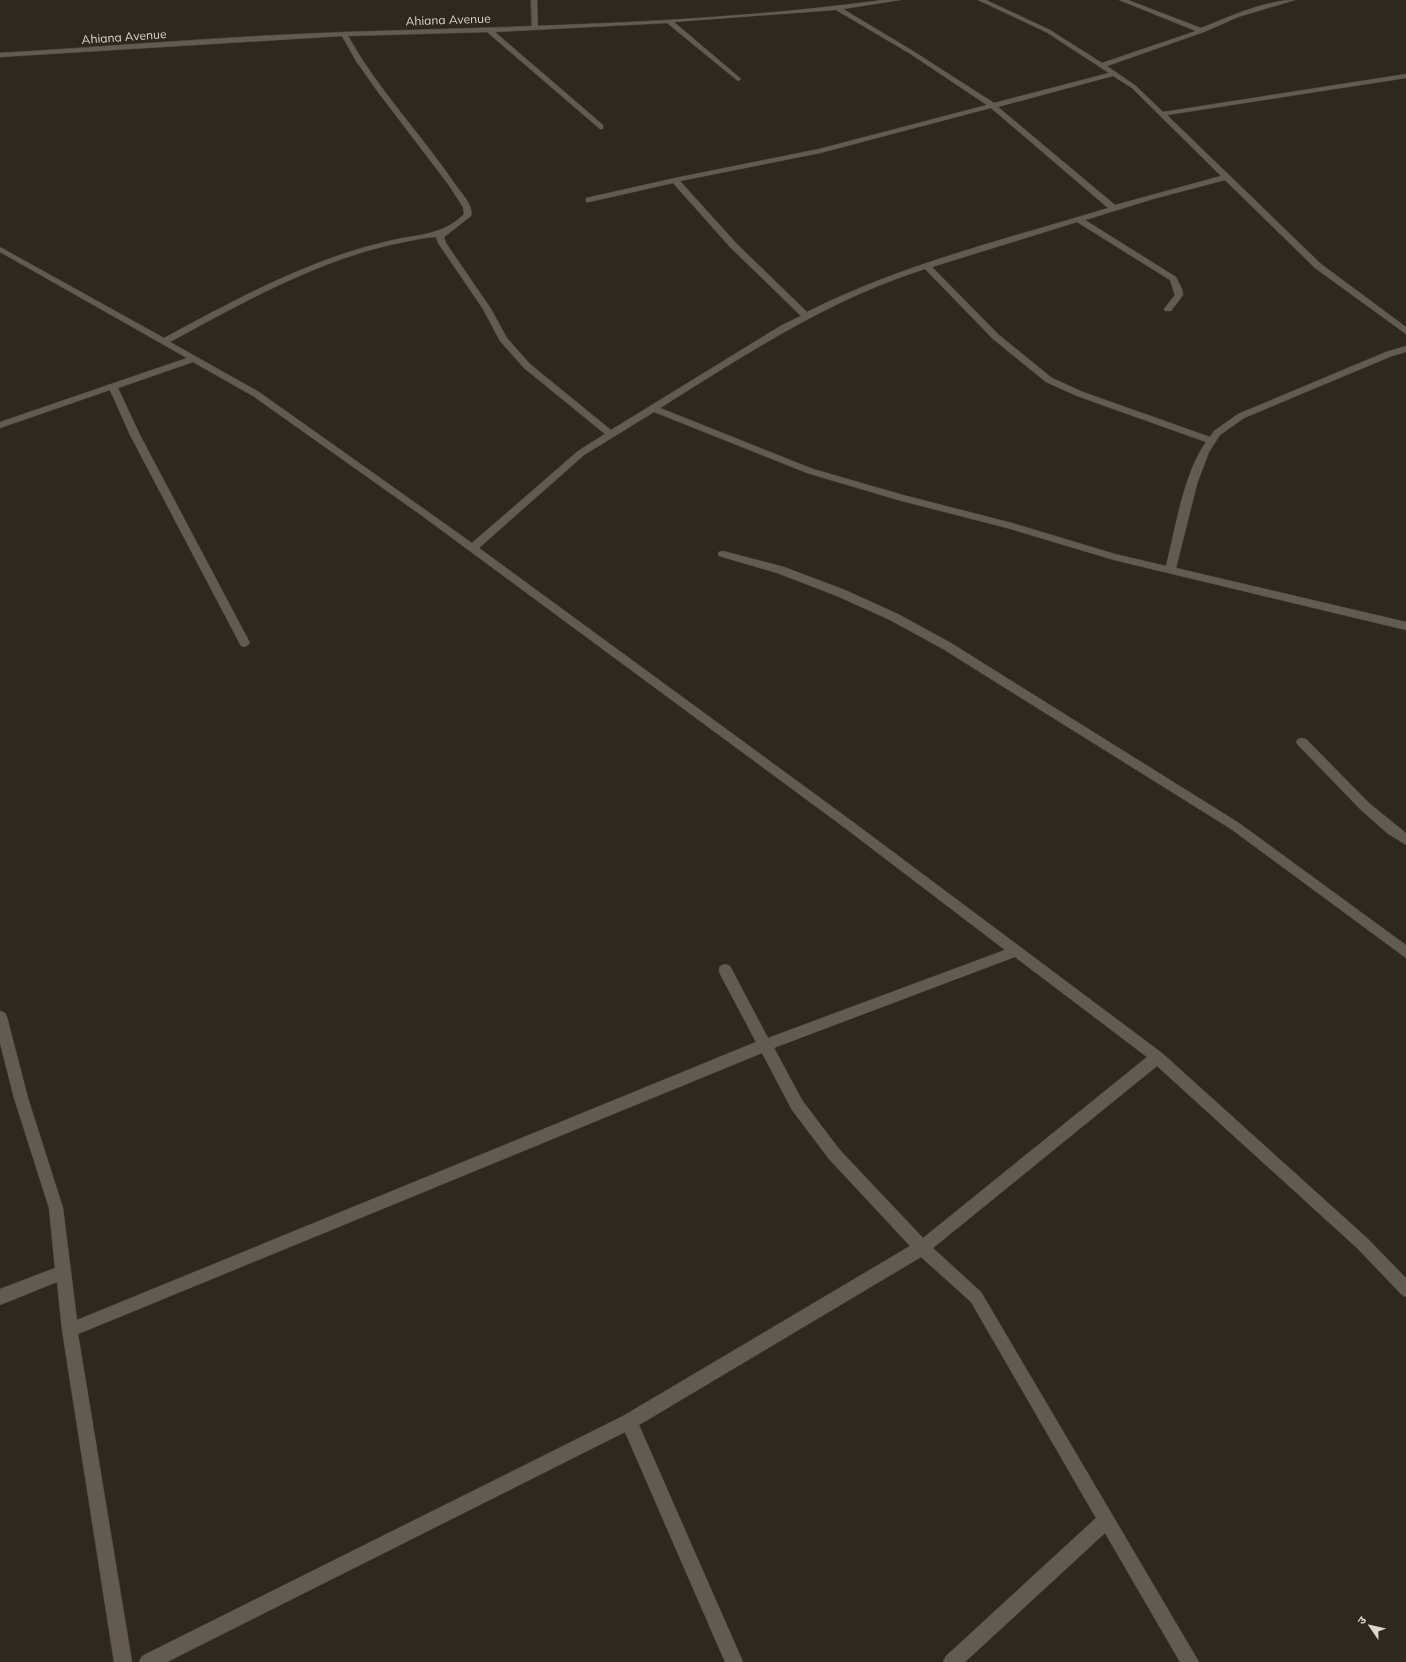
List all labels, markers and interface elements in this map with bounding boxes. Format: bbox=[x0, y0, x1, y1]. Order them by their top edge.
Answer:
street label: Ahiana Avenue bbox=[405, 11, 491, 28]
street label: Ahiana Avenue bbox=[81, 26, 167, 47]
north arrow bbox=[1350, 1606, 1390, 1646]
text: उ bbox=[1354, 1613, 1370, 1627]

